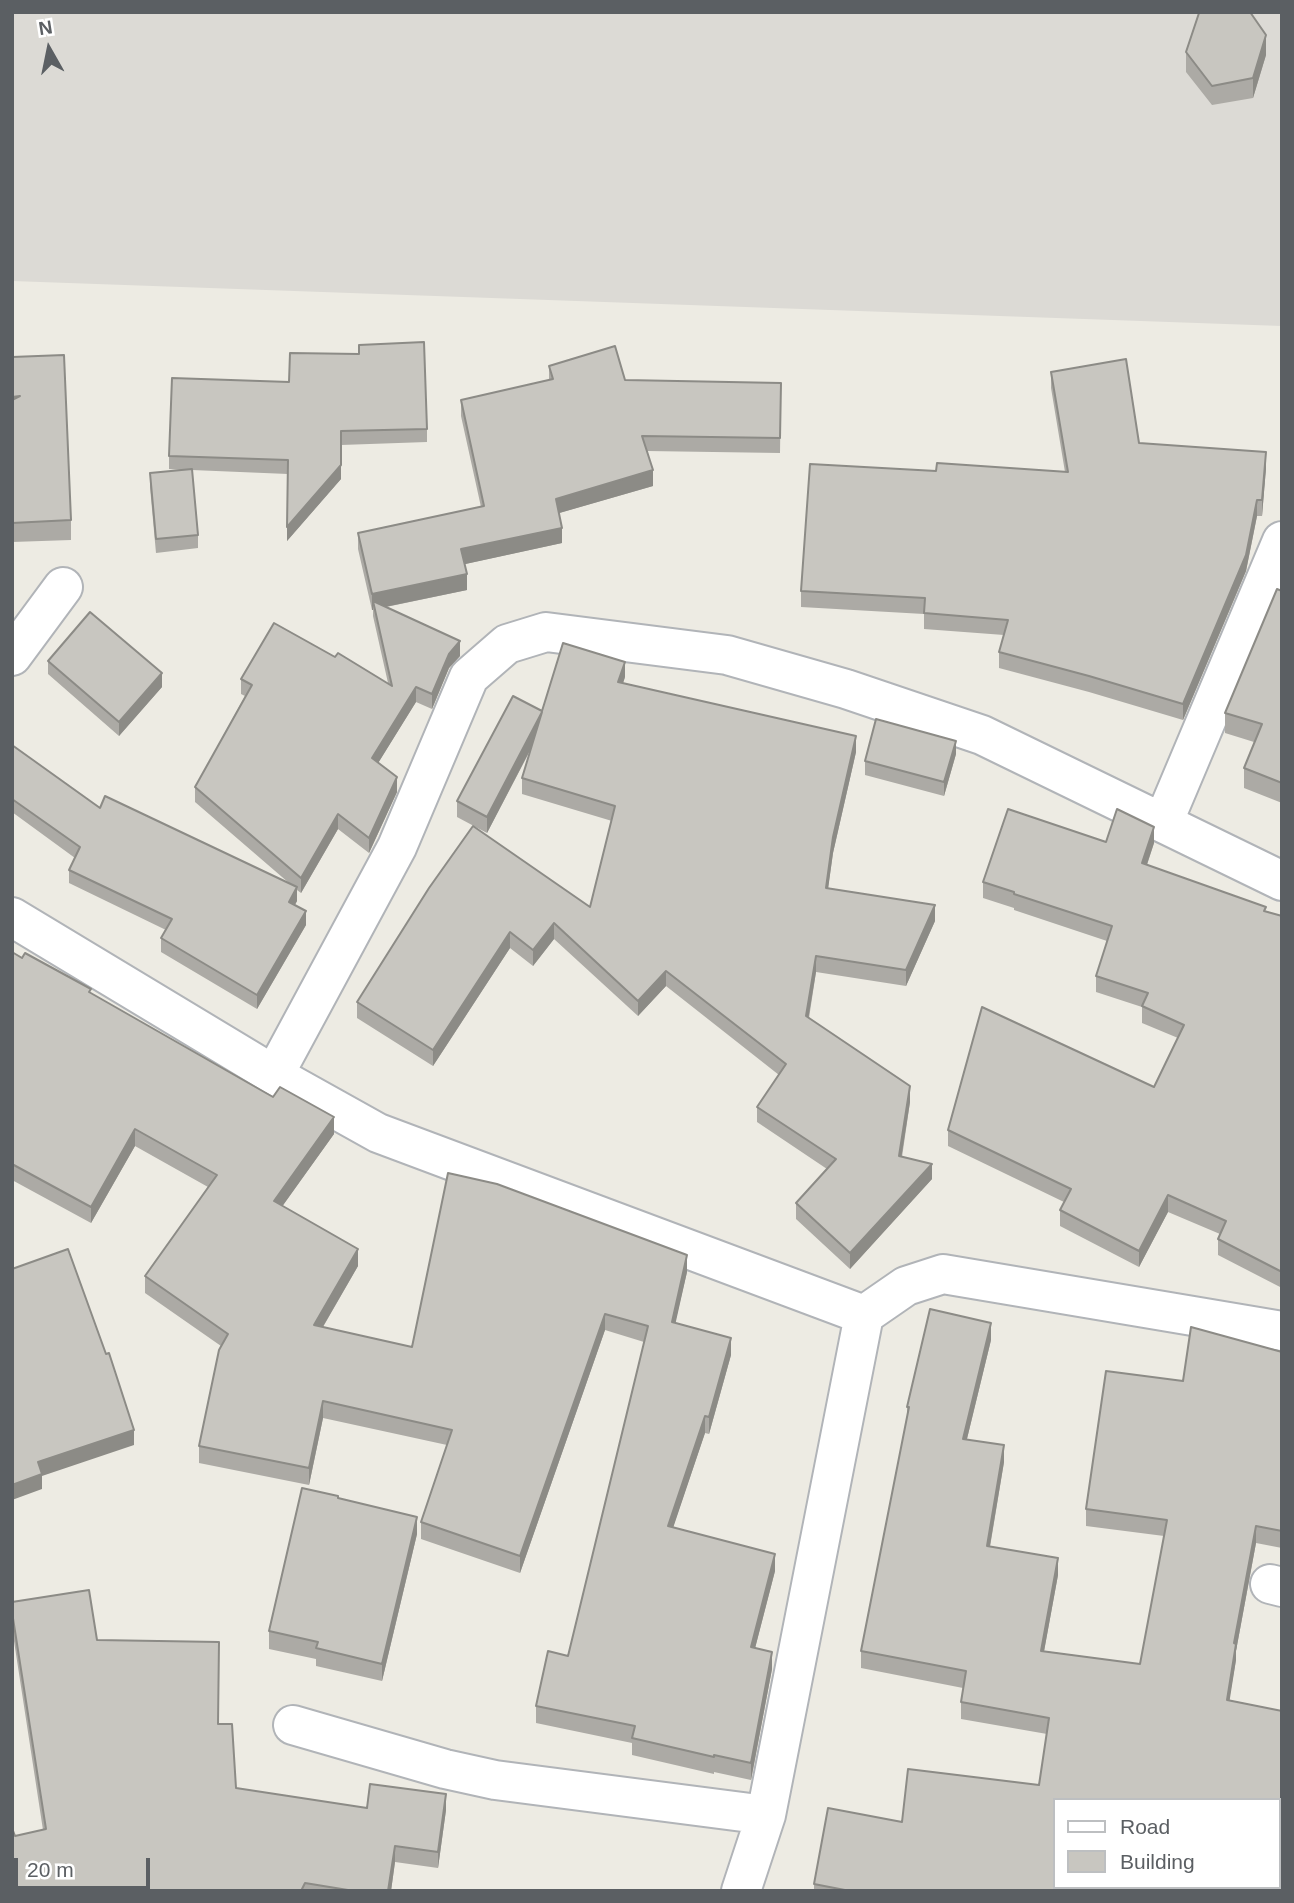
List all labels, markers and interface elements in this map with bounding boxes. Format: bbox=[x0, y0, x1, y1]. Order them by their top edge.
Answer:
north arrow bbox=[14, 14, 84, 84]
text: N bbox=[37, 16, 54, 39]
legend bbox=[1052, 1798, 1280, 1889]
text: Road bbox=[1120, 1815, 1170, 1838]
scale bar bbox=[18, 1843, 154, 1887]
text: Building bbox=[1120, 1850, 1195, 1873]
text: 20 m bbox=[27, 1858, 74, 1881]

